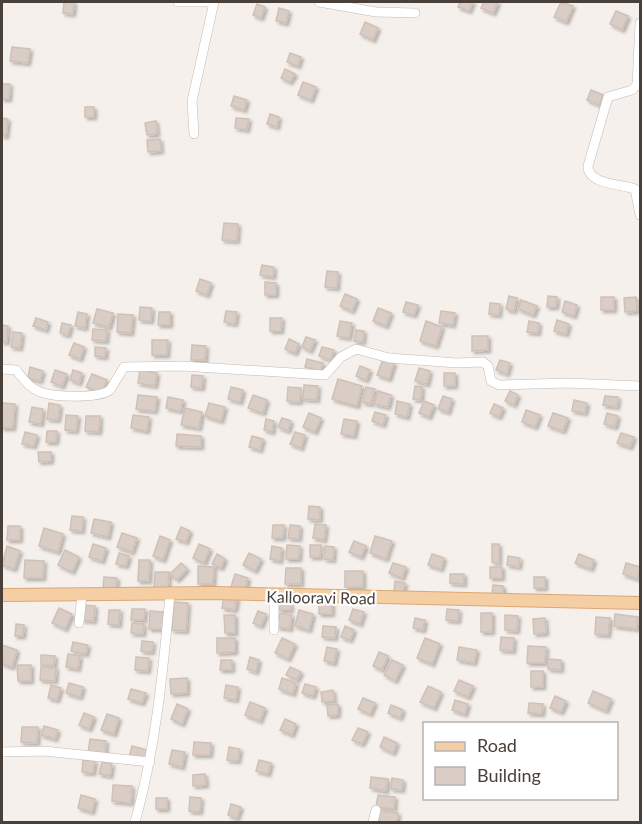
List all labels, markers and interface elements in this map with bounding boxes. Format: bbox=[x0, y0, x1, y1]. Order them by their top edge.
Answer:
street label: Kallooravi Road bbox=[266, 587, 376, 607]
legend bbox=[423, 722, 618, 800]
text: Road bbox=[477, 734, 517, 756]
text: Building bbox=[477, 764, 541, 786]

